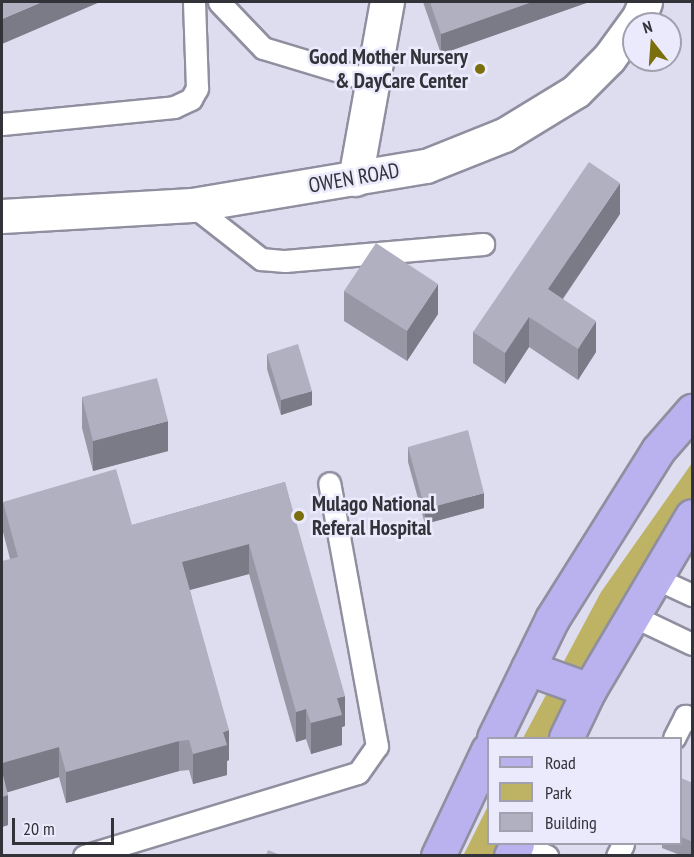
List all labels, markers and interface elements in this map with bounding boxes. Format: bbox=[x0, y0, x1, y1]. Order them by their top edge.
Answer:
north arrow bbox=[622, 12, 682, 72]
text: N bbox=[640, 16, 654, 38]
place label: Good Mother Nursery & DayCare Center bbox=[309, 44, 468, 94]
marker: Good Mother Nursery & DayCare Center bbox=[473, 62, 487, 76]
street label: OWEN ROAD bbox=[307, 158, 401, 198]
place label: Mulago National Referal Hospital bbox=[312, 491, 435, 541]
marker: Mulago National Referal Hospital bbox=[290, 507, 308, 525]
legend bbox=[487, 737, 682, 845]
text: Road bbox=[545, 751, 576, 774]
text: Park bbox=[545, 781, 572, 804]
scale bar bbox=[15, 806, 117, 844]
text: Building bbox=[545, 811, 597, 834]
text: 20 m bbox=[23, 817, 55, 840]

